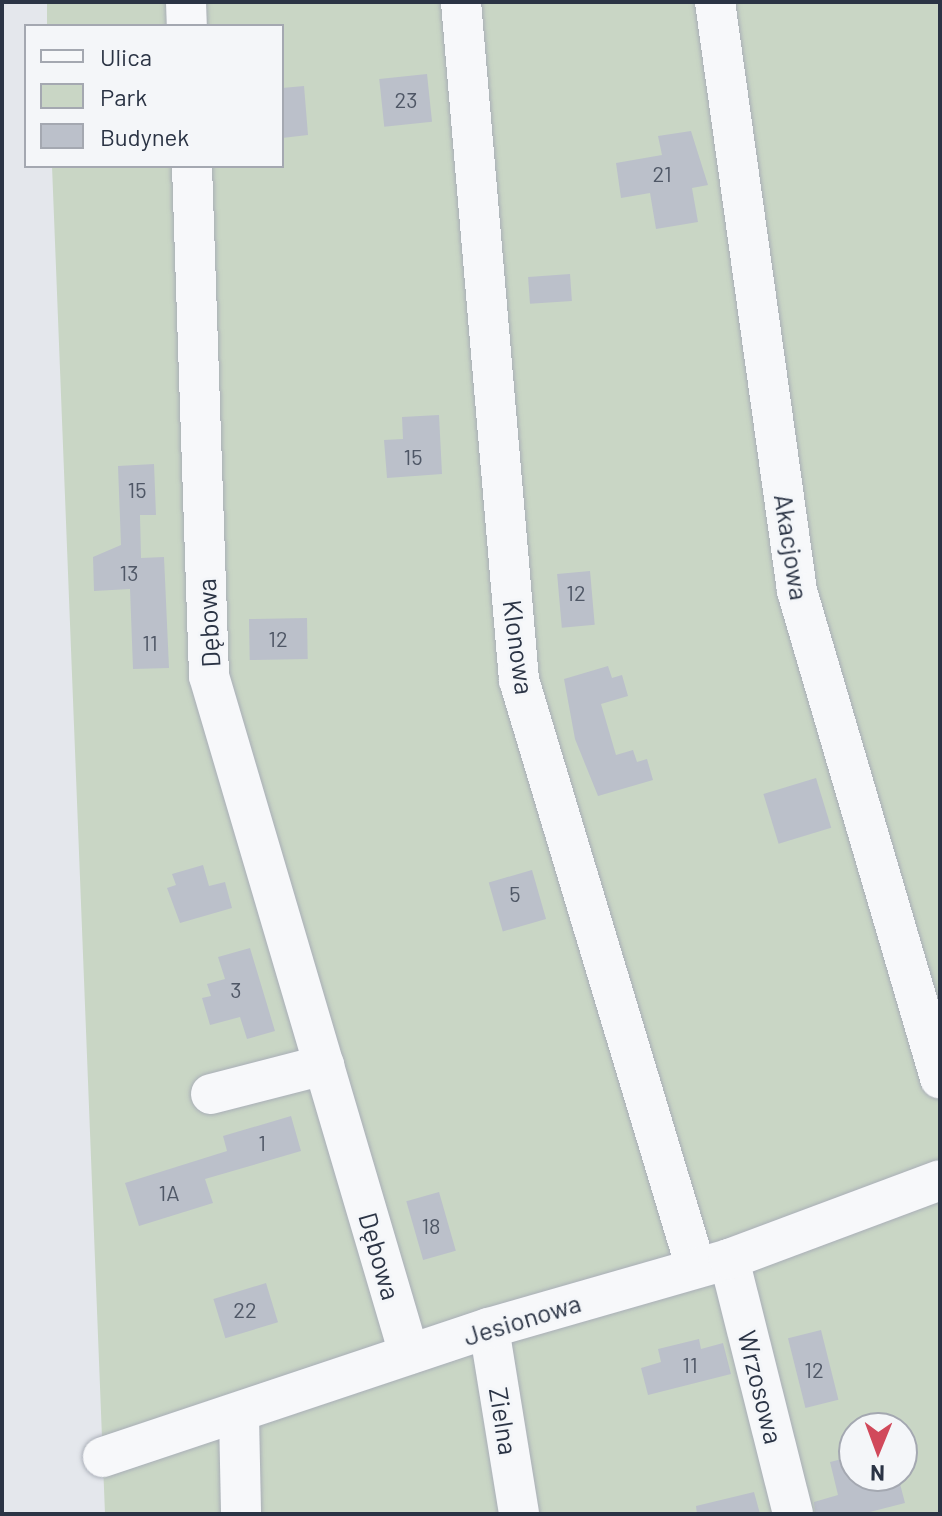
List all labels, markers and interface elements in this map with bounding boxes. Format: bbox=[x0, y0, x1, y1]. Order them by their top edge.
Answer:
legend bbox=[24, 24, 284, 168]
text: Ulica bbox=[100, 42, 152, 71]
text: Park bbox=[100, 82, 147, 111]
house number: 23 bbox=[395, 87, 417, 113]
text: Budynek bbox=[100, 122, 189, 151]
house number: 21 bbox=[652, 161, 672, 187]
house number: 15 bbox=[403, 444, 423, 470]
house number: 15 bbox=[127, 477, 147, 503]
street label: Akacjowa bbox=[768, 492, 816, 602]
house number: 13 bbox=[119, 560, 139, 586]
street label: Dębowa bbox=[190, 578, 226, 668]
house number: 12 bbox=[566, 580, 586, 606]
street label: Klonowa bbox=[497, 598, 541, 696]
house number: 12 bbox=[268, 626, 288, 652]
house number: 11 bbox=[142, 630, 158, 656]
house number: 5 bbox=[509, 881, 521, 907]
house number: 3 bbox=[230, 977, 242, 1003]
house number: 1 bbox=[258, 1130, 266, 1156]
house number: 1A bbox=[158, 1180, 180, 1206]
street label: Dębowa bbox=[353, 1209, 407, 1303]
house number: 18 bbox=[421, 1213, 441, 1239]
street label: Jesionowa bbox=[460, 1286, 584, 1352]
house number: 22 bbox=[233, 1297, 257, 1323]
street label: Wrzosowa bbox=[732, 1327, 790, 1447]
house number: 11 bbox=[682, 1352, 698, 1378]
house number: 12 bbox=[804, 1357, 824, 1383]
street label: Zielna bbox=[483, 1385, 525, 1457]
north arrow bbox=[838, 1412, 918, 1492]
text: N bbox=[870, 1461, 885, 1487]

